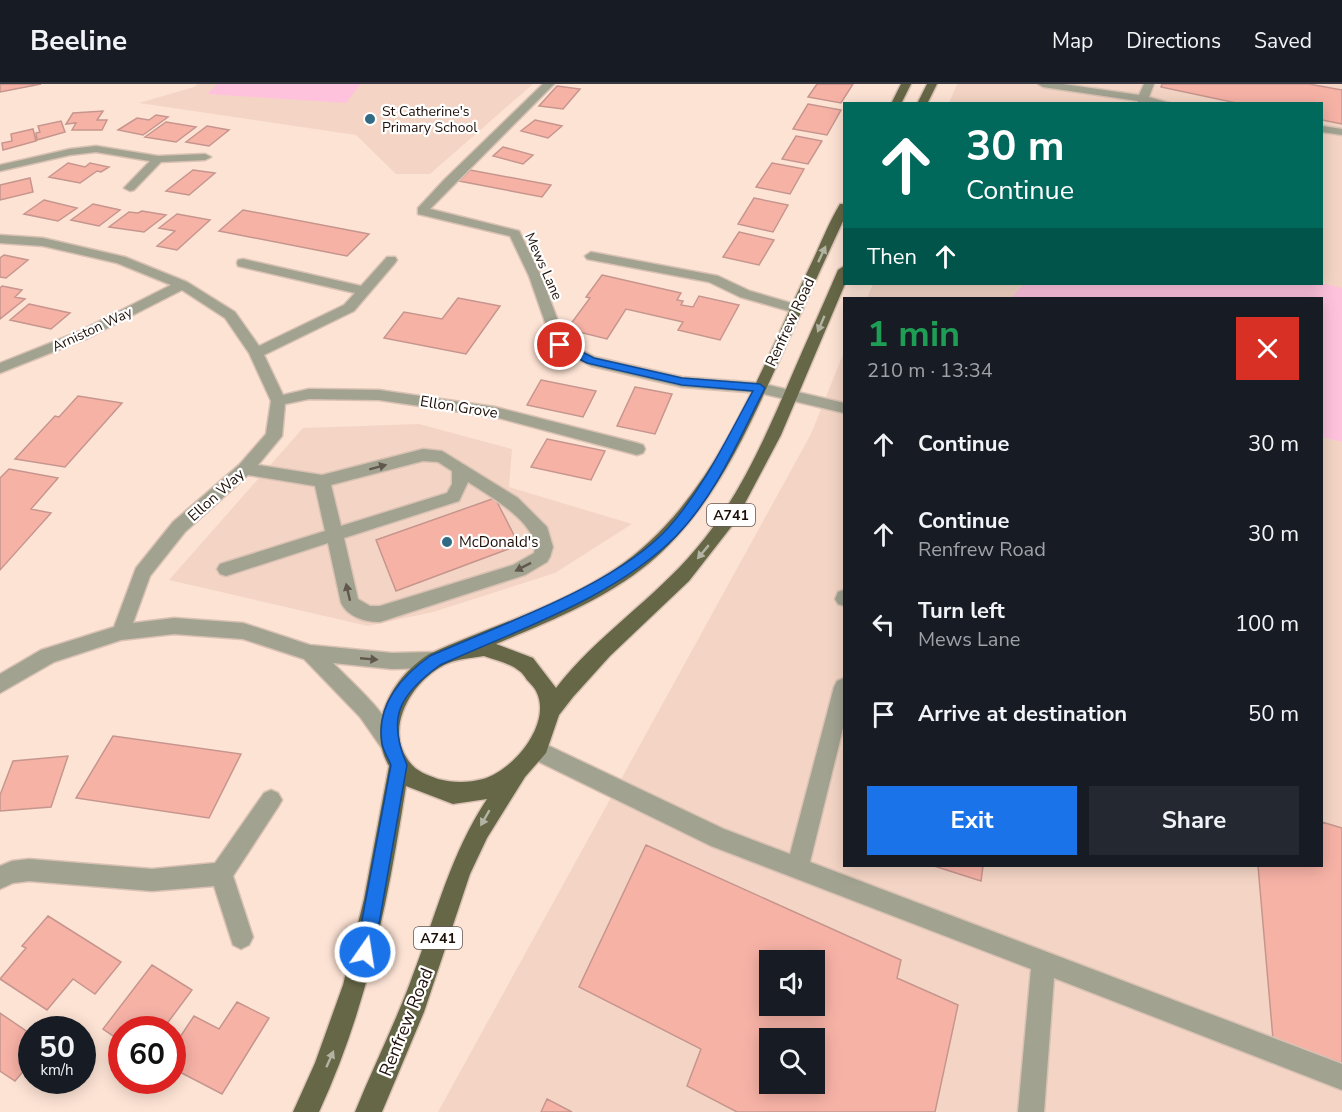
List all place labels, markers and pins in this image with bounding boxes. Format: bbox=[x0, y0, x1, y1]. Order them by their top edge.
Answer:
place label: St Catherine's Primary School bbox=[382, 102, 478, 137]
marker: St Catherine's Primary School bbox=[363, 112, 377, 126]
pin bbox=[534, 319, 585, 370]
place label: McDonald's bbox=[459, 532, 538, 552]
marker: McDonald's bbox=[440, 535, 454, 549]

